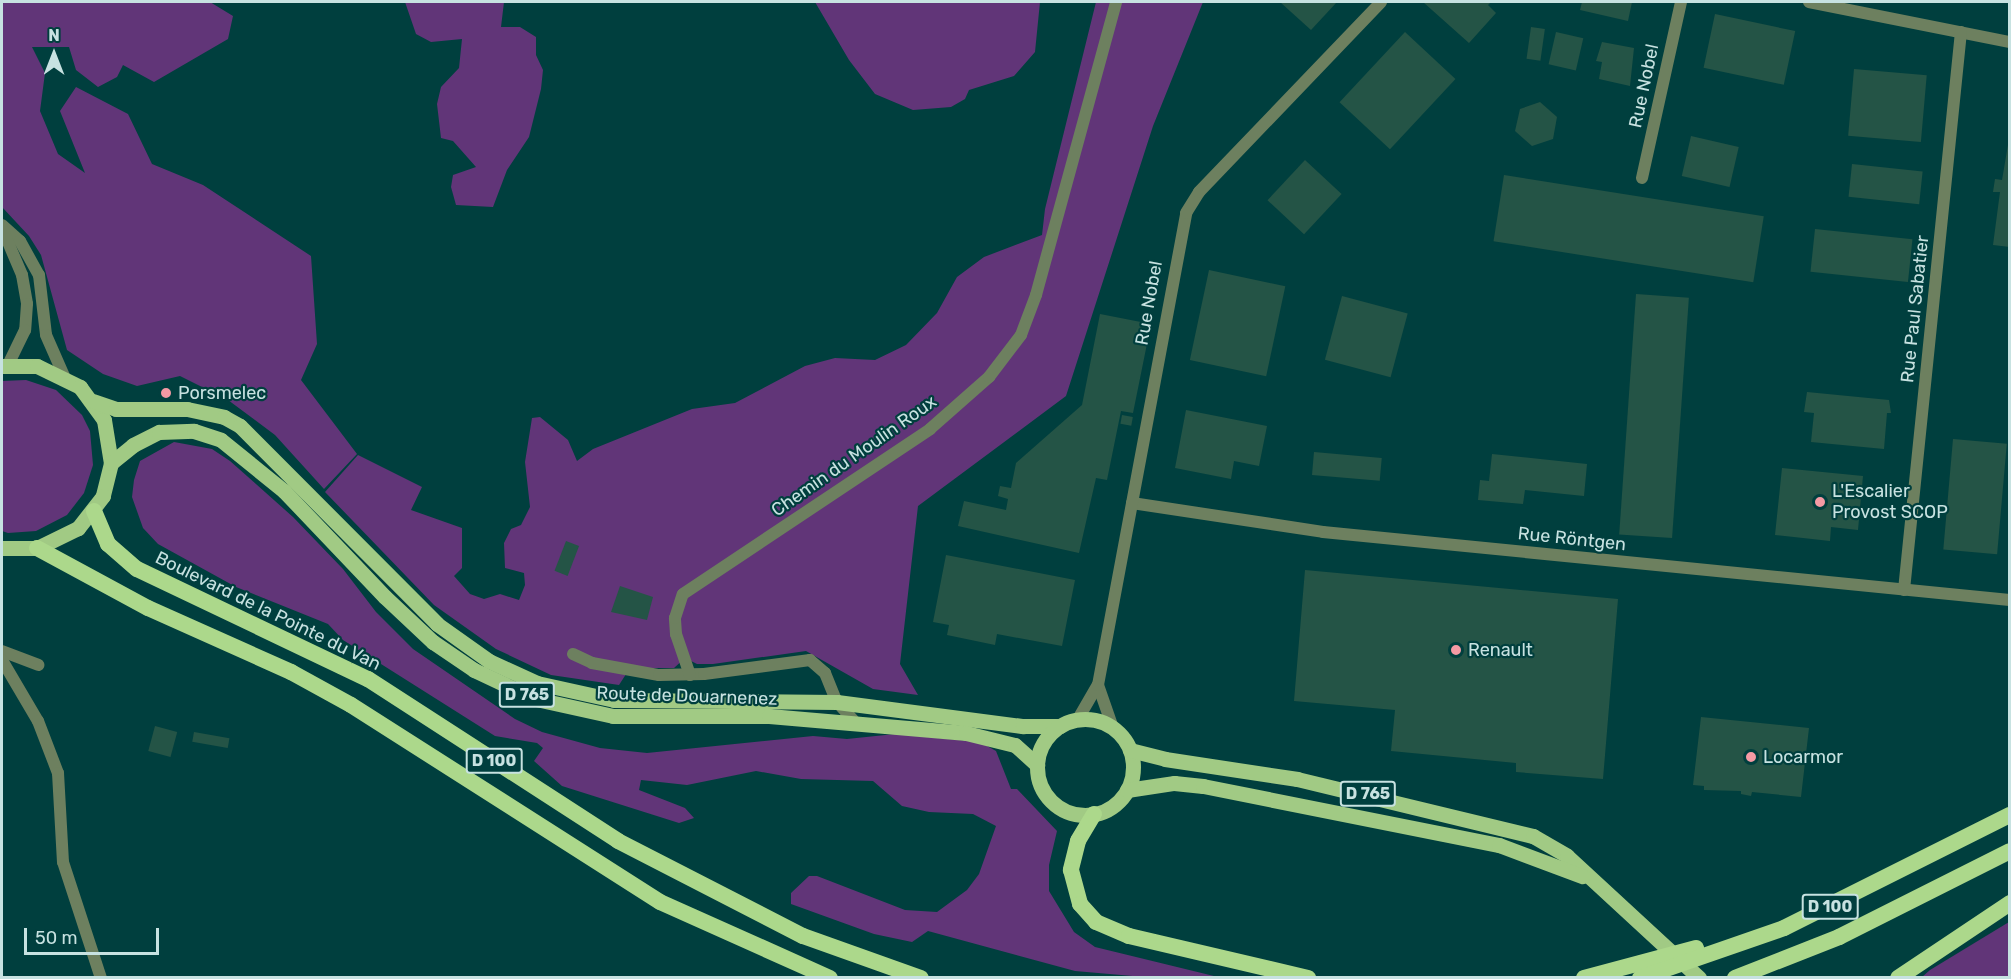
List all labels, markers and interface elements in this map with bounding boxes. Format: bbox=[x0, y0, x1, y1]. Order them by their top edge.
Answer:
north arrow bbox=[24, 24, 84, 84]
text: N bbox=[48, 26, 60, 45]
street label: Rue Nobel bbox=[1625, 42, 1663, 130]
street label: Rue Paul Sabatier bbox=[1897, 234, 1933, 384]
street label: Rue Nobel bbox=[1131, 259, 1167, 347]
place label: Porsmelec bbox=[178, 382, 266, 404]
marker: Porsmelec bbox=[159, 386, 173, 400]
street label: Chemin du Moulin Roux bbox=[767, 391, 941, 521]
place label: L'Escalier Provost SCOP bbox=[1832, 481, 1948, 524]
marker: L'Escalier Provost SCOP bbox=[1813, 495, 1827, 509]
street label: Rue Röntgen bbox=[1517, 523, 1627, 555]
street label: Boulevard de la Pointe du Van bbox=[152, 547, 384, 675]
place label: Renault bbox=[1468, 639, 1533, 661]
marker: Renault bbox=[1449, 643, 1463, 657]
road number: D 765 bbox=[498, 682, 556, 708]
street label: Route de Douarnenez bbox=[596, 682, 778, 710]
place label: Locarmor bbox=[1763, 746, 1843, 768]
road number: D 100 bbox=[466, 748, 522, 774]
marker: Locarmor bbox=[1744, 750, 1758, 764]
road number: D 765 bbox=[1340, 781, 1396, 807]
road number: D 100 bbox=[1802, 894, 1858, 920]
scale bar bbox=[27, 916, 162, 954]
text: 50 m bbox=[35, 927, 78, 949]

